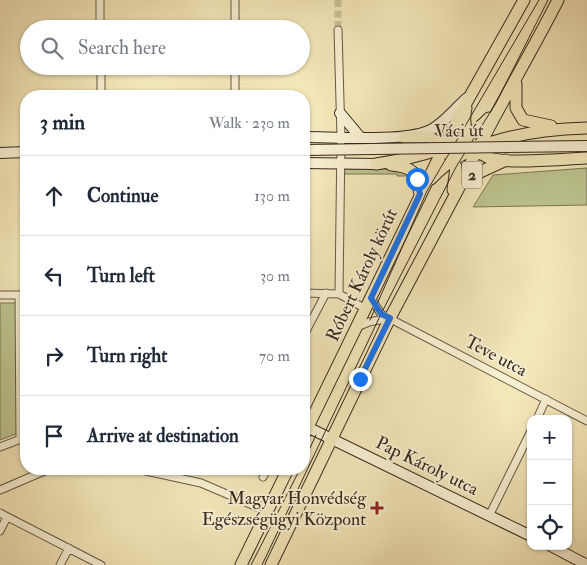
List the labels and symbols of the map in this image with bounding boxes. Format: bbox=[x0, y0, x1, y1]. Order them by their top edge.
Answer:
street label: Váci út bbox=[434, 119, 484, 143]
road number: 2 bbox=[462, 162, 482, 188]
route start bbox=[406, 168, 429, 191]
street label: Róbert Károly körút bbox=[321, 205, 403, 345]
street label: Teve utca bbox=[461, 330, 532, 382]
route end bbox=[349, 368, 372, 391]
street label: Pap Károly utca bbox=[372, 431, 483, 501]
place label: Magyar Honvédség Egészségügyi Központ bbox=[202, 487, 367, 531]
marker: Magyar Honvédség Egészségügyi Központ bbox=[370, 501, 384, 515]

